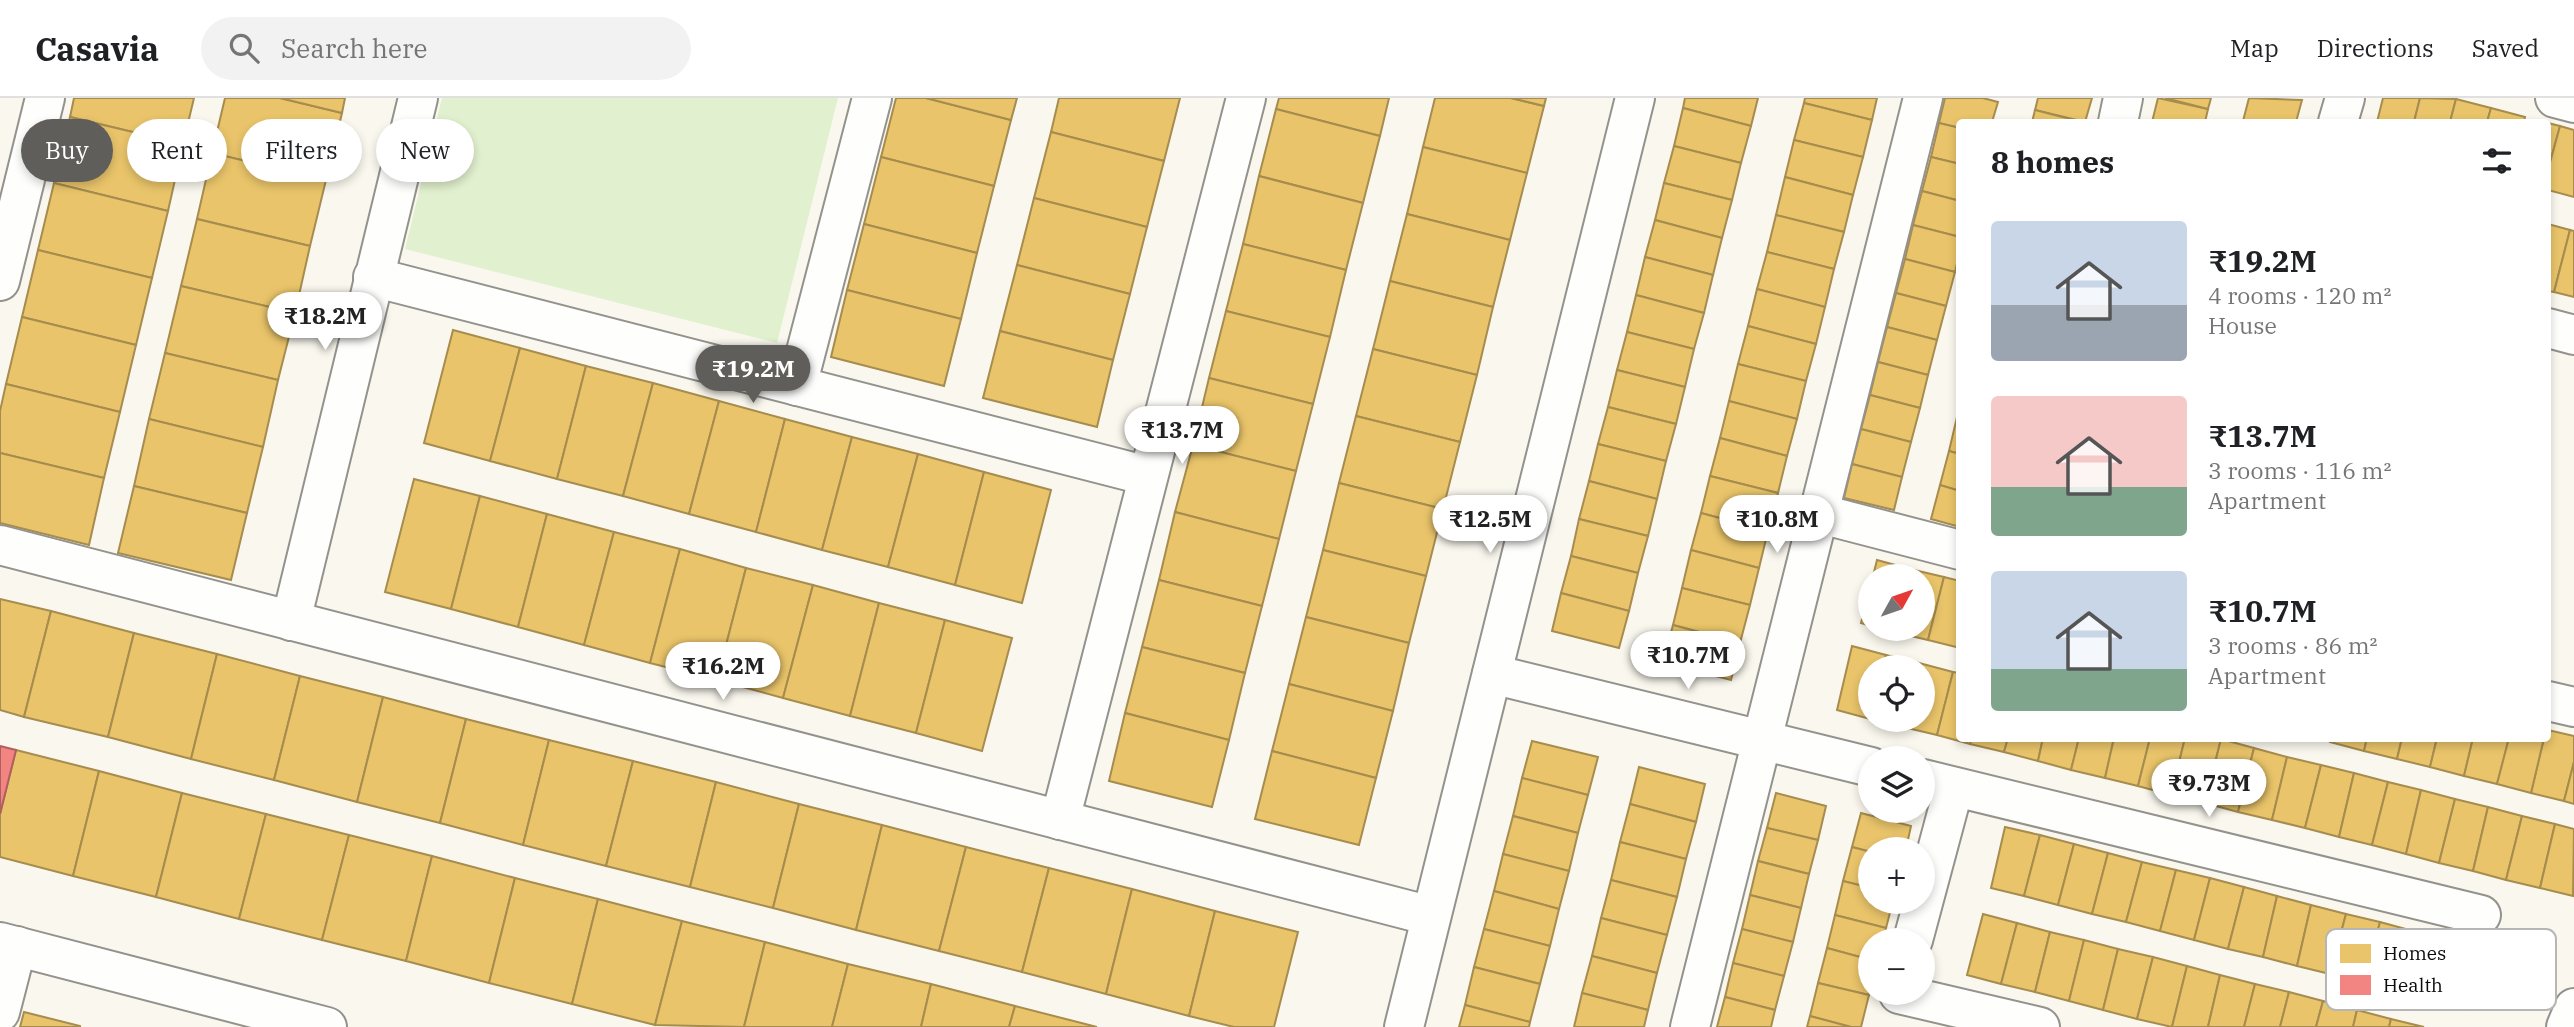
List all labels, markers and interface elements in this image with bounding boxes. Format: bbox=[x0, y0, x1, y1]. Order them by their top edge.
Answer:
search box bbox=[201, 17, 691, 80]
text: Casavia bbox=[35, 27, 159, 70]
icon: search bbox=[225, 29, 263, 67]
text: Search here bbox=[281, 31, 427, 65]
text: Map bbox=[2230, 32, 2279, 64]
text: Directions bbox=[2317, 32, 2434, 64]
text: Saved bbox=[2472, 32, 2539, 64]
chip: Buy bbox=[21, 119, 113, 182]
chip: Rent bbox=[127, 119, 227, 182]
chip: Filters bbox=[241, 119, 362, 182]
chip: New bbox=[376, 119, 474, 182]
text: 8 homes bbox=[1991, 142, 2114, 181]
icon: filters bbox=[2478, 142, 2516, 180]
text: ₹19.2M bbox=[2208, 241, 2317, 280]
icon: home bbox=[2047, 249, 2131, 333]
text: 4 rooms · 120 m² bbox=[2208, 280, 2391, 310]
pin: ₹18.2M bbox=[268, 292, 382, 352]
text: ₹18.2M bbox=[283, 300, 367, 330]
text: House bbox=[2208, 310, 2277, 340]
pin: ₹19.2M bbox=[696, 345, 810, 405]
text: ₹19.2M bbox=[711, 353, 795, 383]
pin: ₹13.7M bbox=[1125, 406, 1239, 466]
text: ₹13.7M bbox=[1140, 414, 1224, 444]
text: ₹13.7M bbox=[2208, 416, 2317, 455]
icon: home bbox=[2047, 424, 2131, 508]
text: 3 rooms · 116 m² bbox=[2208, 455, 2391, 485]
text: Apartment bbox=[2208, 485, 2326, 515]
pin: ₹12.5M bbox=[1433, 496, 1547, 555]
pin: ₹10.8M bbox=[1720, 496, 1834, 555]
text: ₹12.5M bbox=[1448, 503, 1532, 533]
text: ₹10.8M bbox=[1735, 503, 1819, 533]
north arrow bbox=[1858, 564, 1936, 640]
map controls bbox=[1858, 564, 1935, 1005]
text: ₹10.7M bbox=[2208, 591, 2317, 630]
icon: home bbox=[2047, 599, 2131, 683]
text: 3 rooms · 86 m² bbox=[2208, 630, 2378, 660]
pin: ₹10.7M bbox=[1631, 632, 1745, 691]
text: ₹10.7M bbox=[1646, 639, 1730, 669]
pin: ₹16.2M bbox=[666, 642, 780, 702]
text: ₹16.2M bbox=[681, 650, 765, 680]
button: locate bbox=[1858, 655, 1935, 732]
text: Apartment bbox=[2208, 660, 2326, 690]
button: layers bbox=[1858, 746, 1935, 823]
pin: ₹9.73M bbox=[2152, 760, 2266, 819]
text: ₹9.73M bbox=[2167, 767, 2251, 797]
button: + bbox=[1858, 837, 1935, 914]
button: − bbox=[1858, 928, 1935, 1005]
legend bbox=[2326, 929, 2556, 1010]
text: Homes bbox=[2383, 941, 2446, 965]
text: Health bbox=[2383, 973, 2443, 997]

